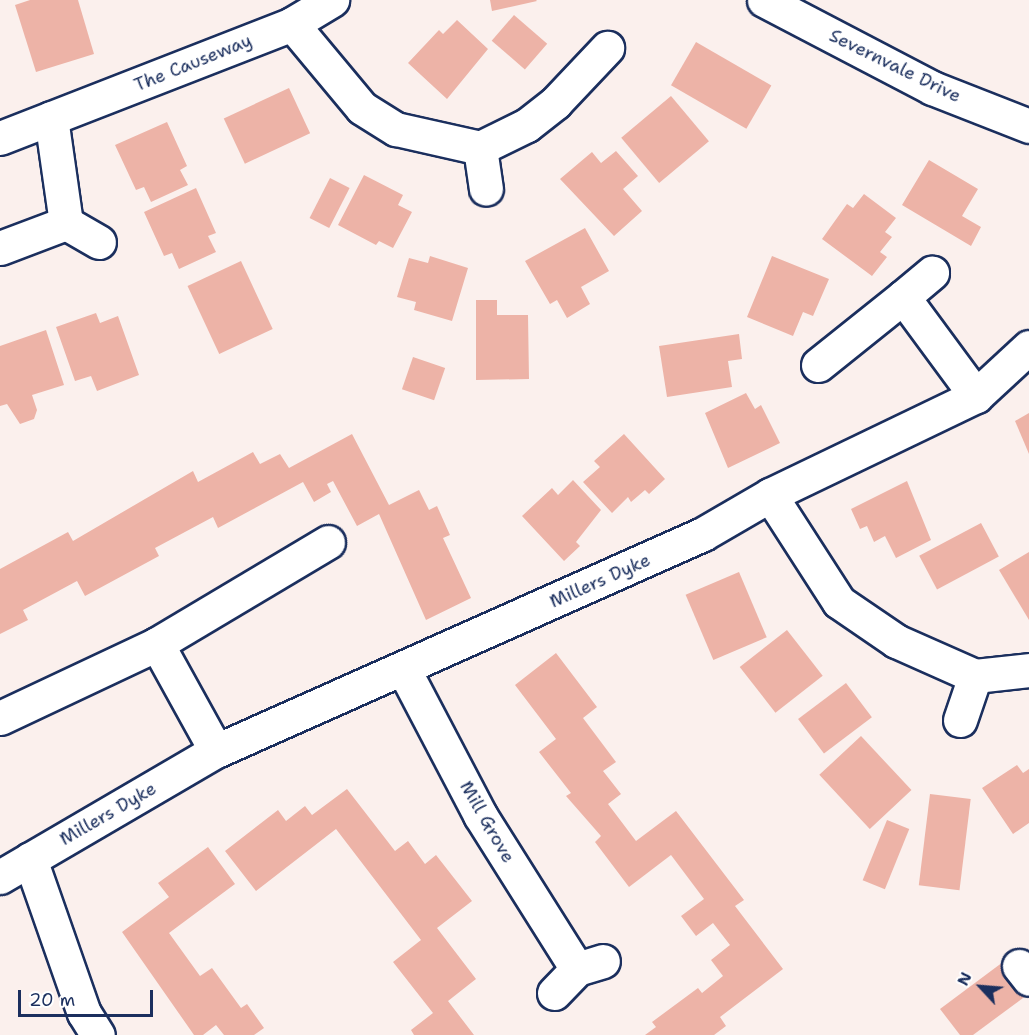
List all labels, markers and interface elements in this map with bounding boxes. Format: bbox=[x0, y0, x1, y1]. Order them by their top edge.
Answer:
street label: Severnvale Drive bbox=[826, 25, 964, 107]
street label: The Causeway bbox=[131, 30, 255, 96]
street label: Millers Dyke bbox=[546, 549, 654, 613]
street label: Mill Grove bbox=[455, 777, 519, 867]
street label: Millers Dyke bbox=[56, 778, 160, 850]
north arrow bbox=[951, 957, 1011, 1017]
text: N bbox=[952, 969, 977, 989]
scale bar bbox=[21, 978, 156, 1016]
text: 20 m bbox=[29, 988, 75, 1012]

